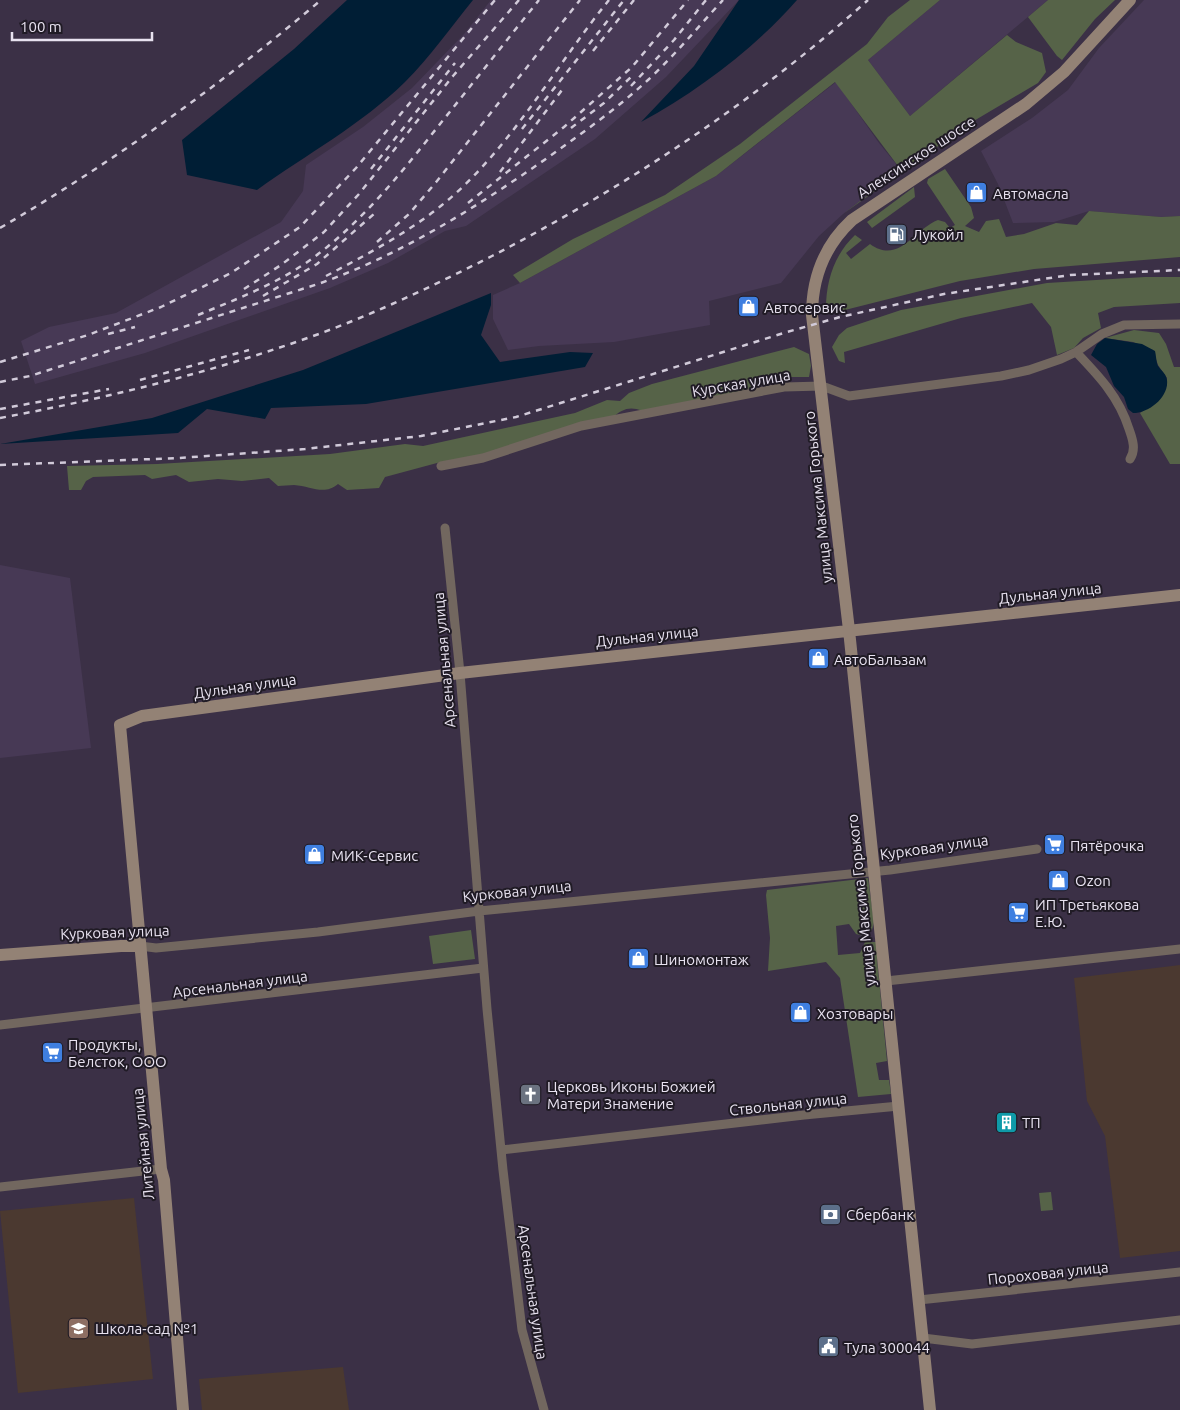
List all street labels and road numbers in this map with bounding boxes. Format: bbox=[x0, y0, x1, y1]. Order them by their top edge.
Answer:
street label: Алексинское шоссе bbox=[854, 112, 978, 202]
street label: Курская улица bbox=[691, 366, 791, 400]
street label: улица Максима Горького bbox=[801, 410, 835, 584]
street label: Дульная улица bbox=[998, 579, 1102, 607]
street label: Арсенальная улица bbox=[430, 592, 458, 728]
street label: Дульная улица bbox=[595, 622, 699, 650]
street label: Дульная улица bbox=[193, 670, 297, 702]
street label: улица Максима Горького bbox=[844, 813, 878, 987]
street label: Курковая улица bbox=[879, 831, 989, 863]
street label: Курковая улица bbox=[462, 877, 572, 905]
street label: Курковая улица bbox=[60, 922, 170, 942]
street label: Арсенальная улица bbox=[172, 967, 308, 1001]
street label: Литейная улица bbox=[129, 1087, 157, 1201]
street label: Ствольная улица bbox=[728, 1089, 848, 1119]
street label: Арсенальная улица bbox=[515, 1224, 551, 1360]
street label: Пороховая улица bbox=[987, 1258, 1109, 1288]

